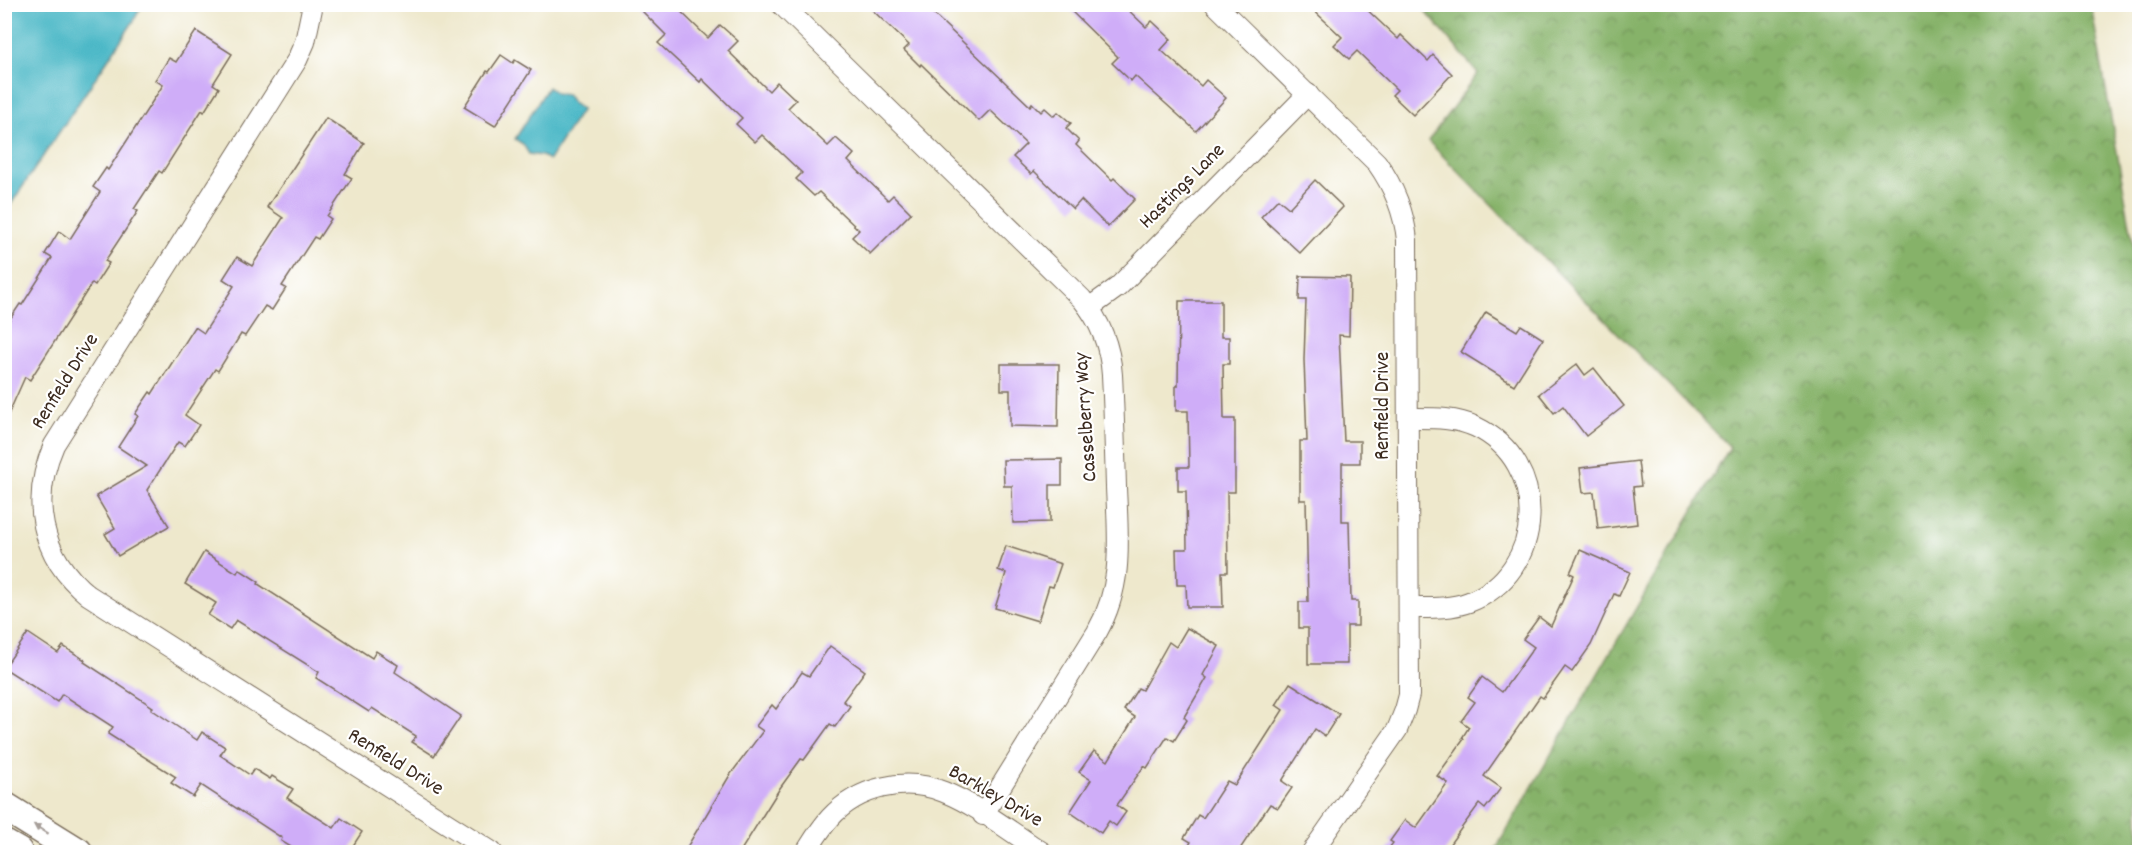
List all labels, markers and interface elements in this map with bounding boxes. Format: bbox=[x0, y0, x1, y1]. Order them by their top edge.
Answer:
street label: Hastings Lane bbox=[1133, 137, 1233, 237]
street label: Renfield Drive bbox=[25, 328, 107, 436]
street label: Casselberry Way bbox=[1067, 351, 1106, 483]
street label: Renfield Drive bbox=[1369, 352, 1399, 460]
street label: Renfield Drive bbox=[341, 722, 449, 804]
street label: Barkley Drive bbox=[942, 758, 1048, 836]
one-way arrow bbox=[33, 824, 49, 835]

